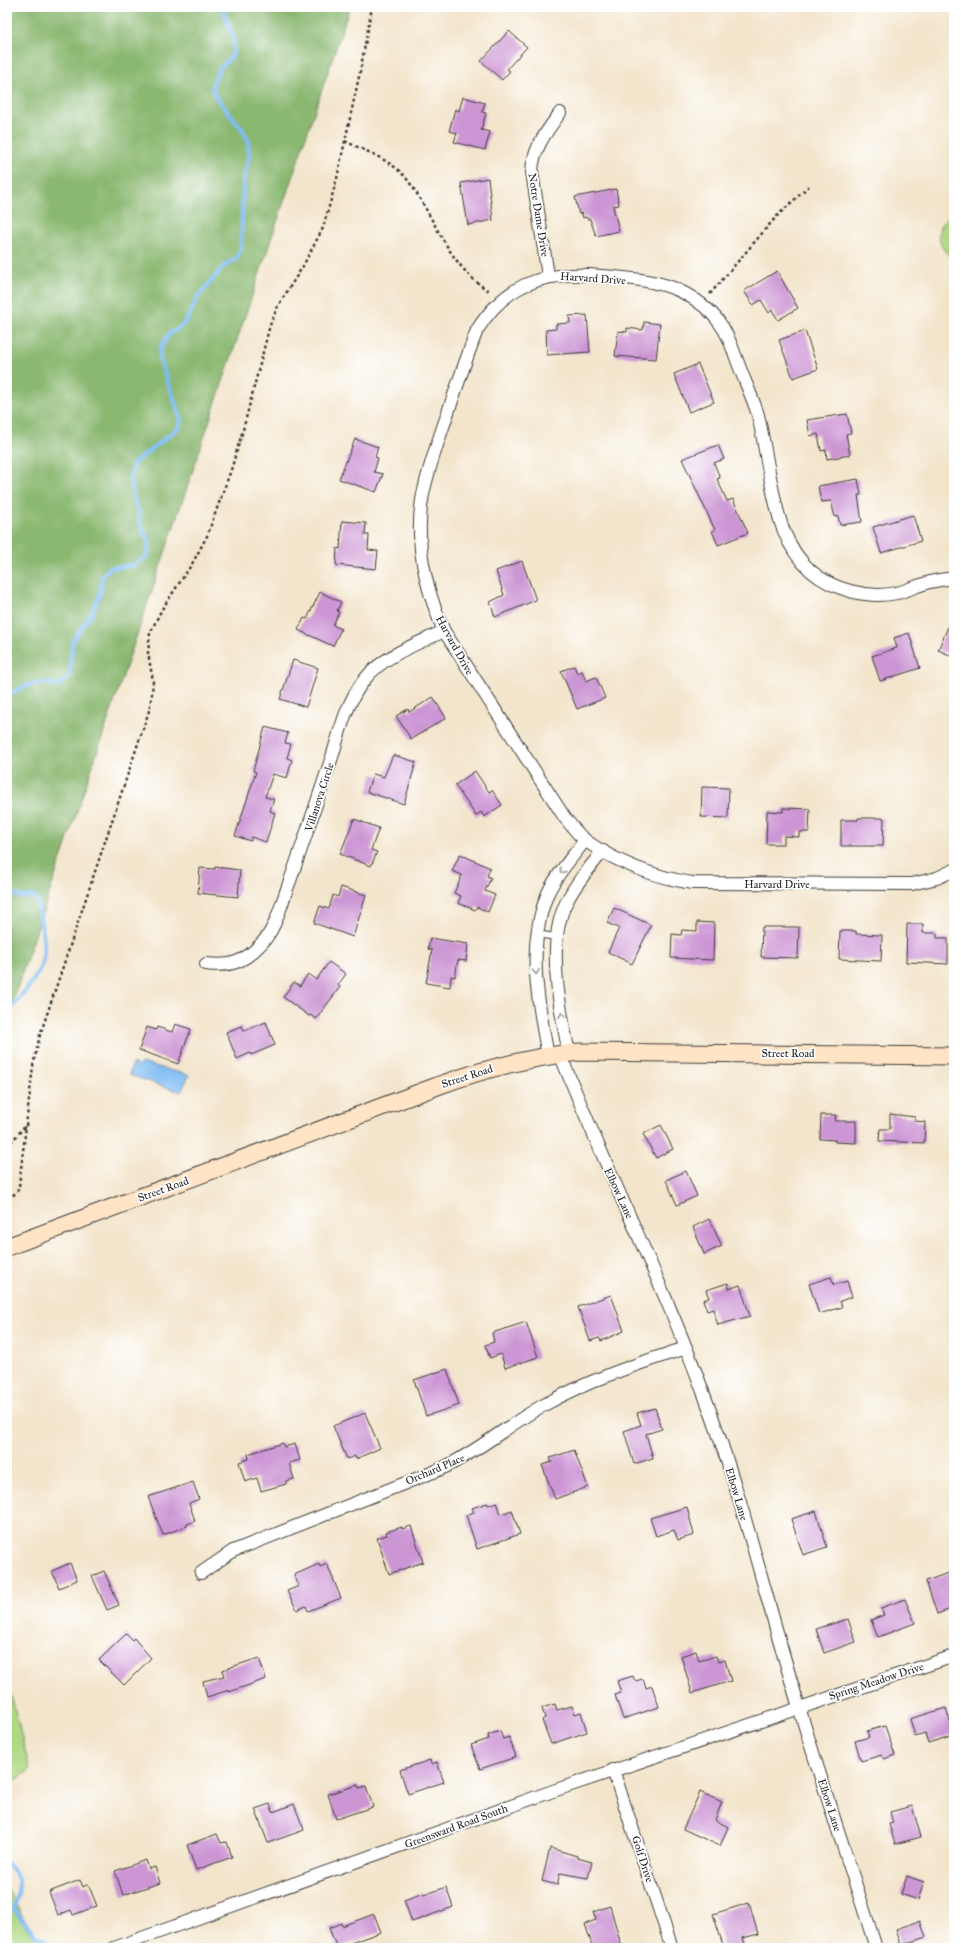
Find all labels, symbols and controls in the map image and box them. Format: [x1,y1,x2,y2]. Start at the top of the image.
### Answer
street label: Notre Dame Drive [525,172,552,258]
street label: Harvard Drive [560,270,627,287]
street label: Harvard Drive [433,613,476,677]
street label: Villanova Circle [302,761,337,834]
one-way arrow [559,867,567,874]
street label: Harvard Drive [744,878,810,891]
one-way arrow [532,969,541,976]
one-way arrow [558,1012,567,1018]
street label: Street Road [761,1047,815,1060]
street label: Street Road [440,1062,495,1091]
street label: Elbow Lane [601,1166,636,1221]
street label: Street Road [136,1174,191,1205]
street label: Orchard Place [404,1451,467,1488]
street label: Elbow Lane [722,1466,751,1523]
street label: Spring Meadow Drive [827,1660,926,1703]
street label: Elbow Lane [815,1777,844,1834]
street label: Greensward Road South [403,1802,509,1851]
street label: Golf Drive [629,1834,656,1884]

